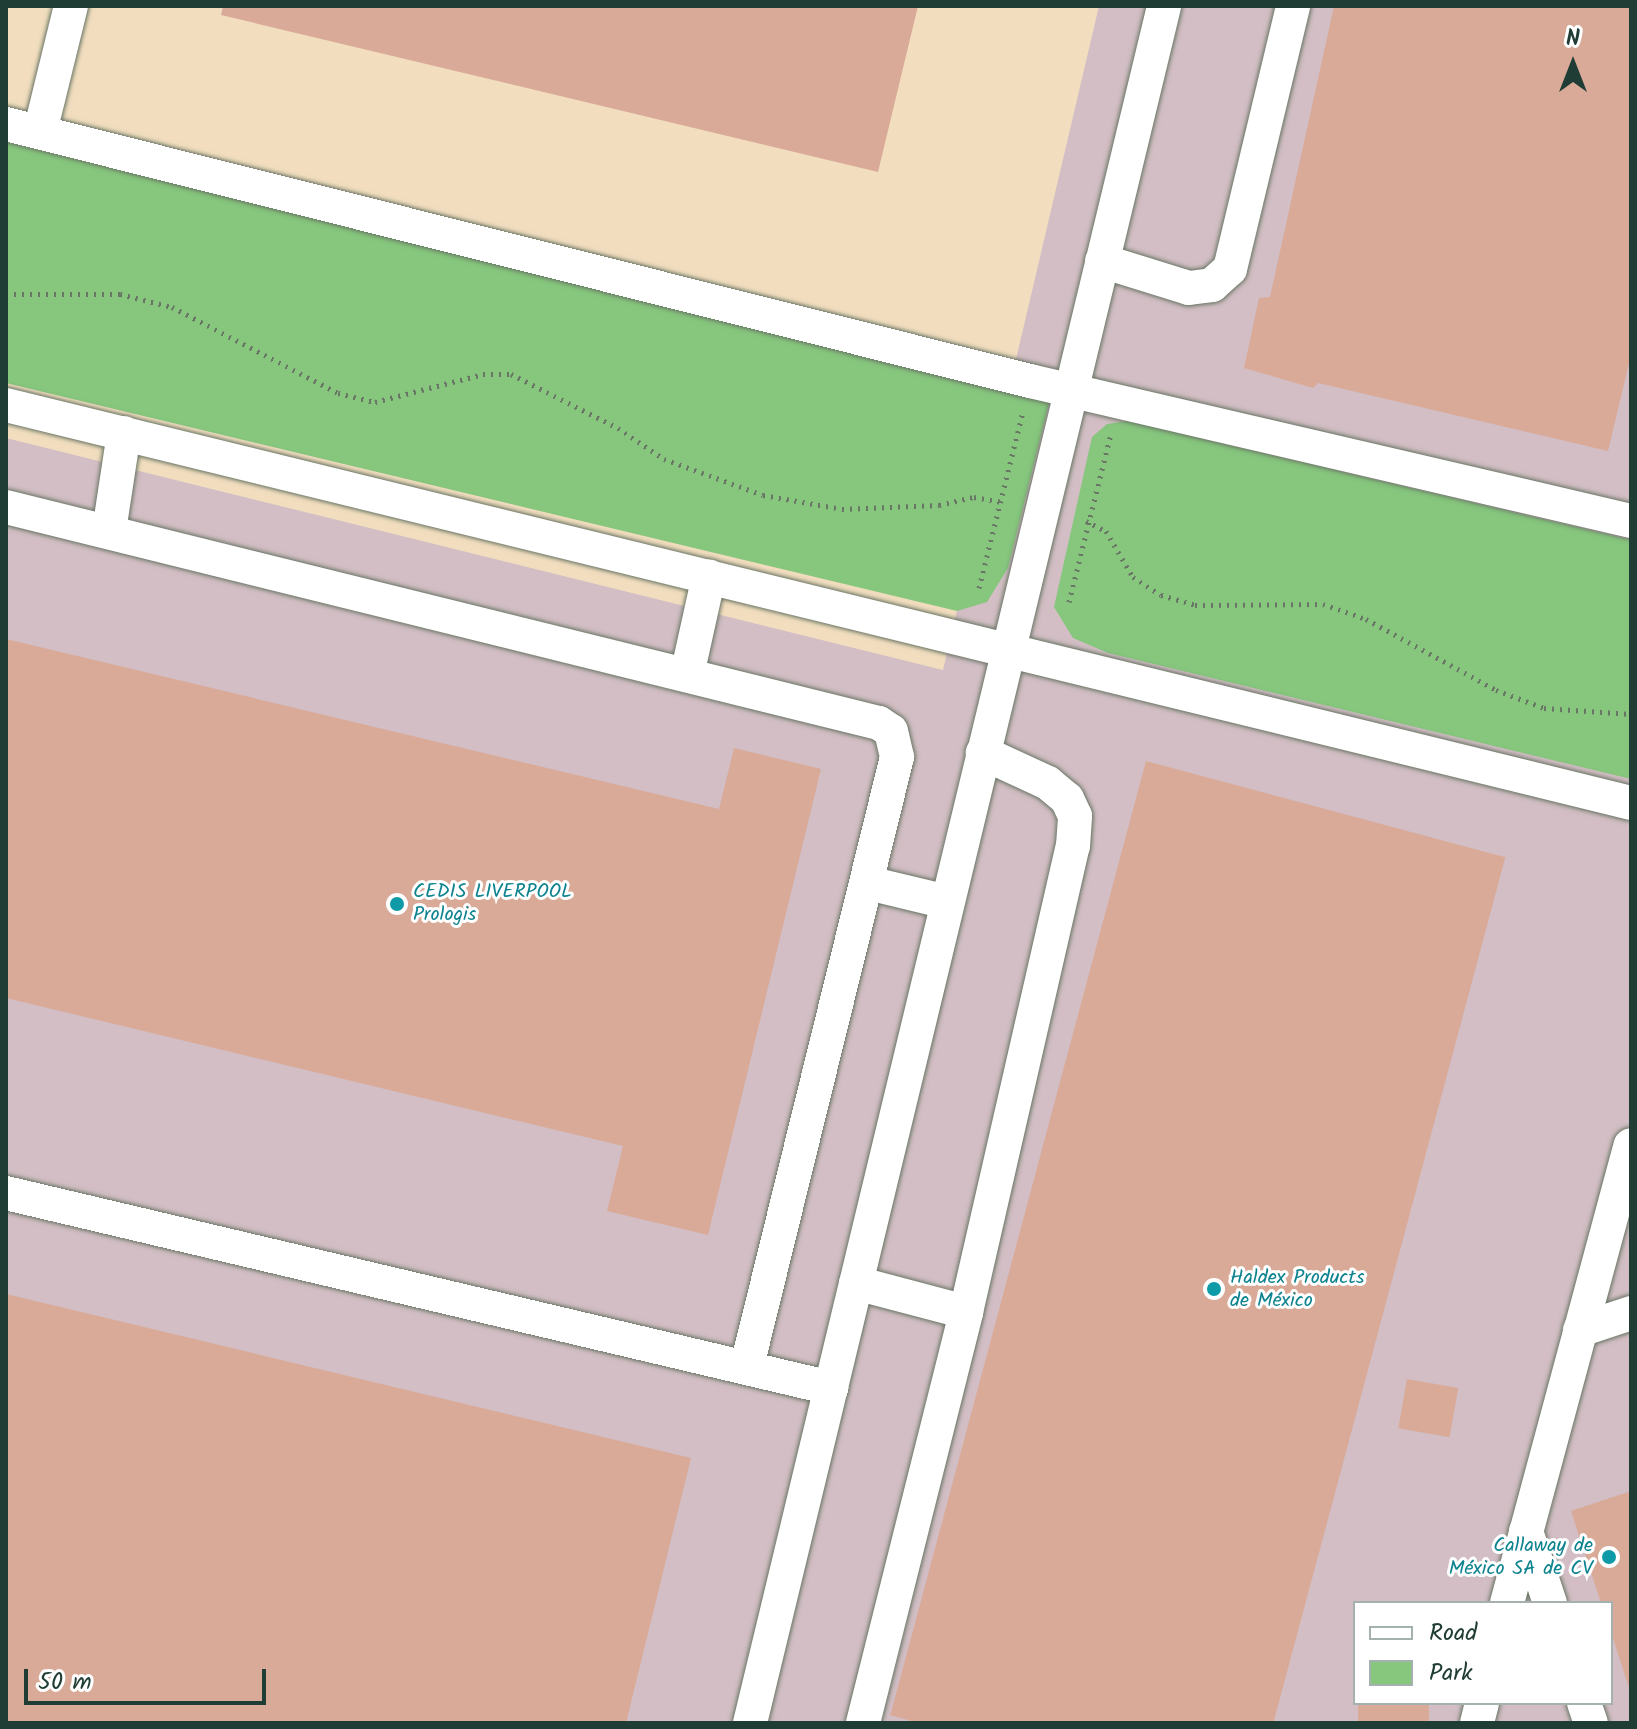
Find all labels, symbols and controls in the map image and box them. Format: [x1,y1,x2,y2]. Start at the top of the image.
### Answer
text: N [1566,22,1580,57]
north arrow [1533,24,1613,104]
place label: CEDIS LIVERPOOL Prologis [413,880,572,927]
marker: CEDIS LIVERPOOL Prologis [388,895,406,913]
place label: Haldex Products de México [1230,1266,1365,1313]
marker: Haldex Products de México [1205,1280,1223,1298]
place label: Callaway de México SA de CV [1449,1534,1593,1581]
marker: Callaway de México SA de CV [1600,1548,1618,1566]
legend [1353,1601,1613,1705]
text: Road [1429,1614,1477,1653]
scale bar [28,1653,270,1703]
text: Park [1429,1654,1473,1693]
text: 50 m [38,1663,92,1702]

